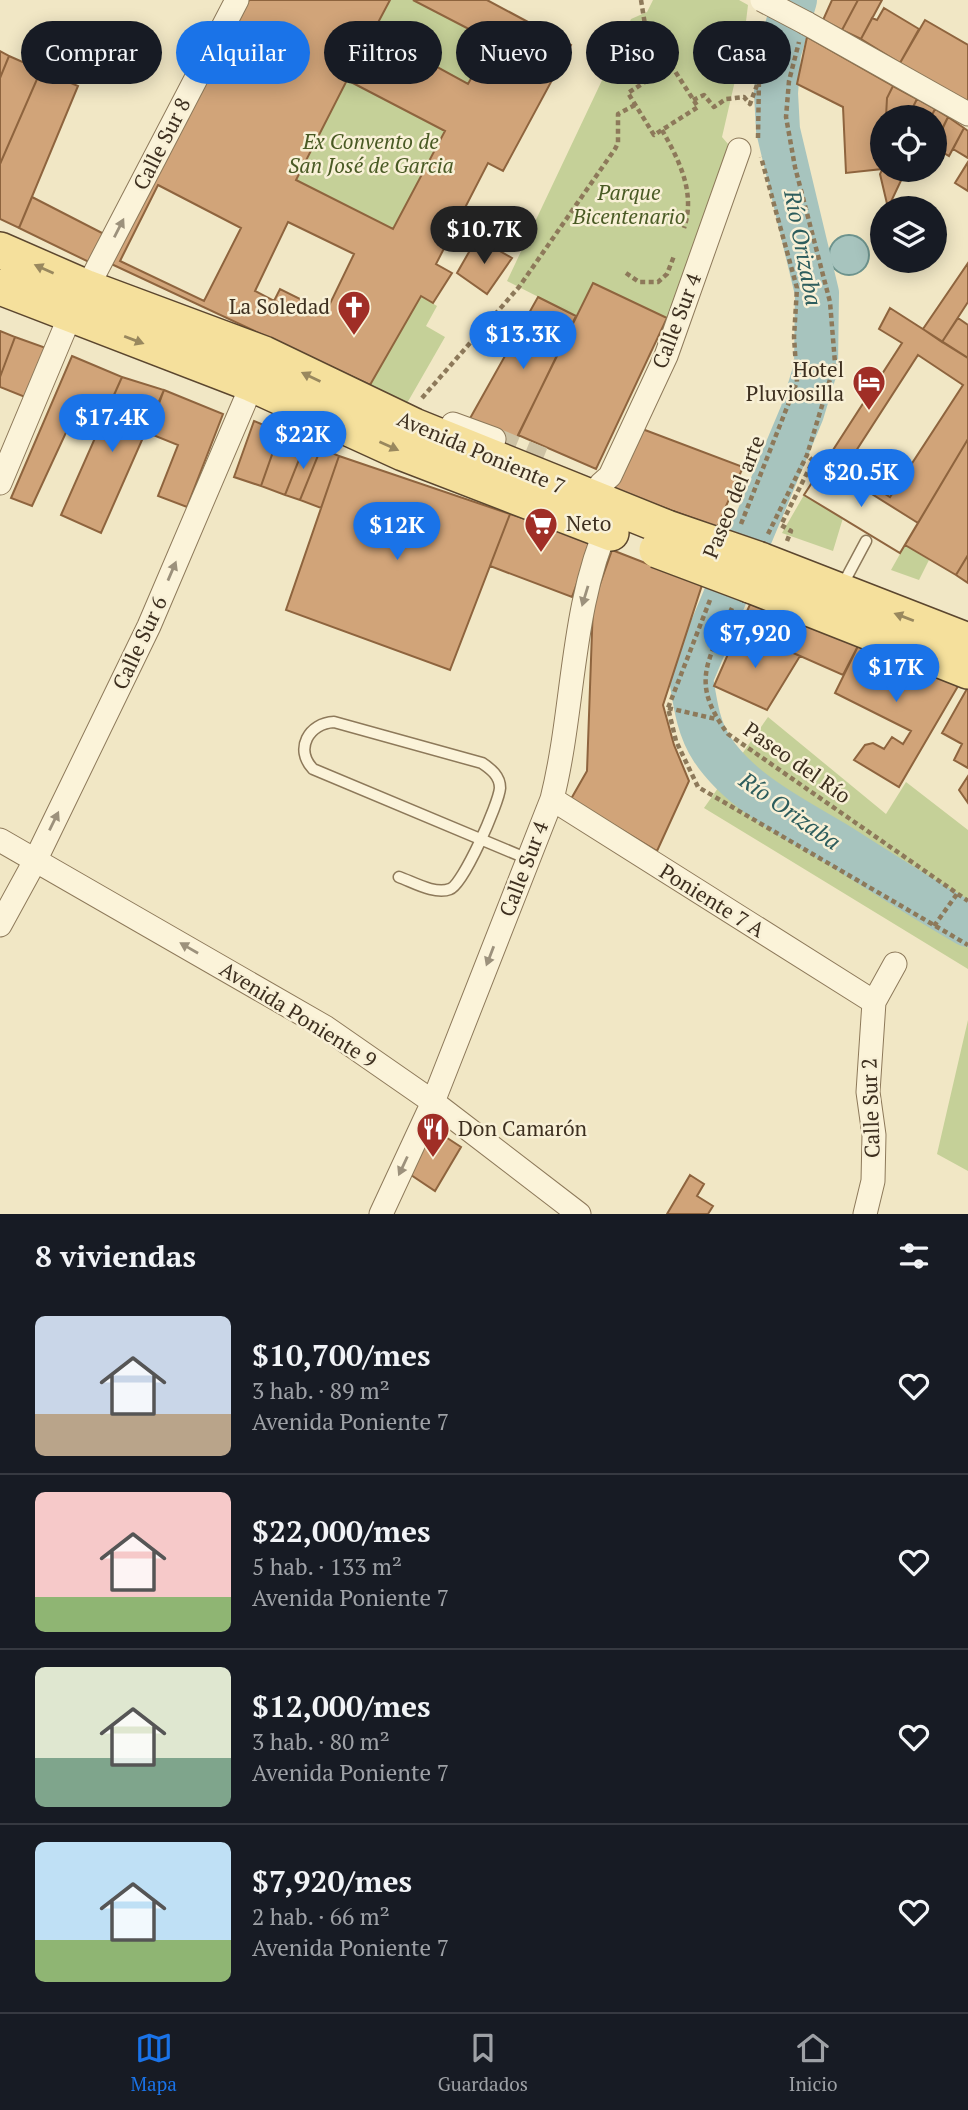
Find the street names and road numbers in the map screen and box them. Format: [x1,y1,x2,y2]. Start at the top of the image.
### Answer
street label: Calle Sur 8 [126,93,196,195]
street label: Calle Sur 4 [645,268,707,372]
street label: Avenida Poniente 7 [393,404,570,500]
street label: Paseo del arte [696,431,770,562]
street label: Calle Sur 6 [105,591,173,694]
street label: Paseo del Río [739,715,857,809]
street label: Calle Sur 4 [492,816,554,920]
street label: Poniente 7 A [655,857,771,944]
street label: Avenida Poniente 9 [215,955,382,1074]
street label: Calle Sur 2 [854,1058,886,1159]

